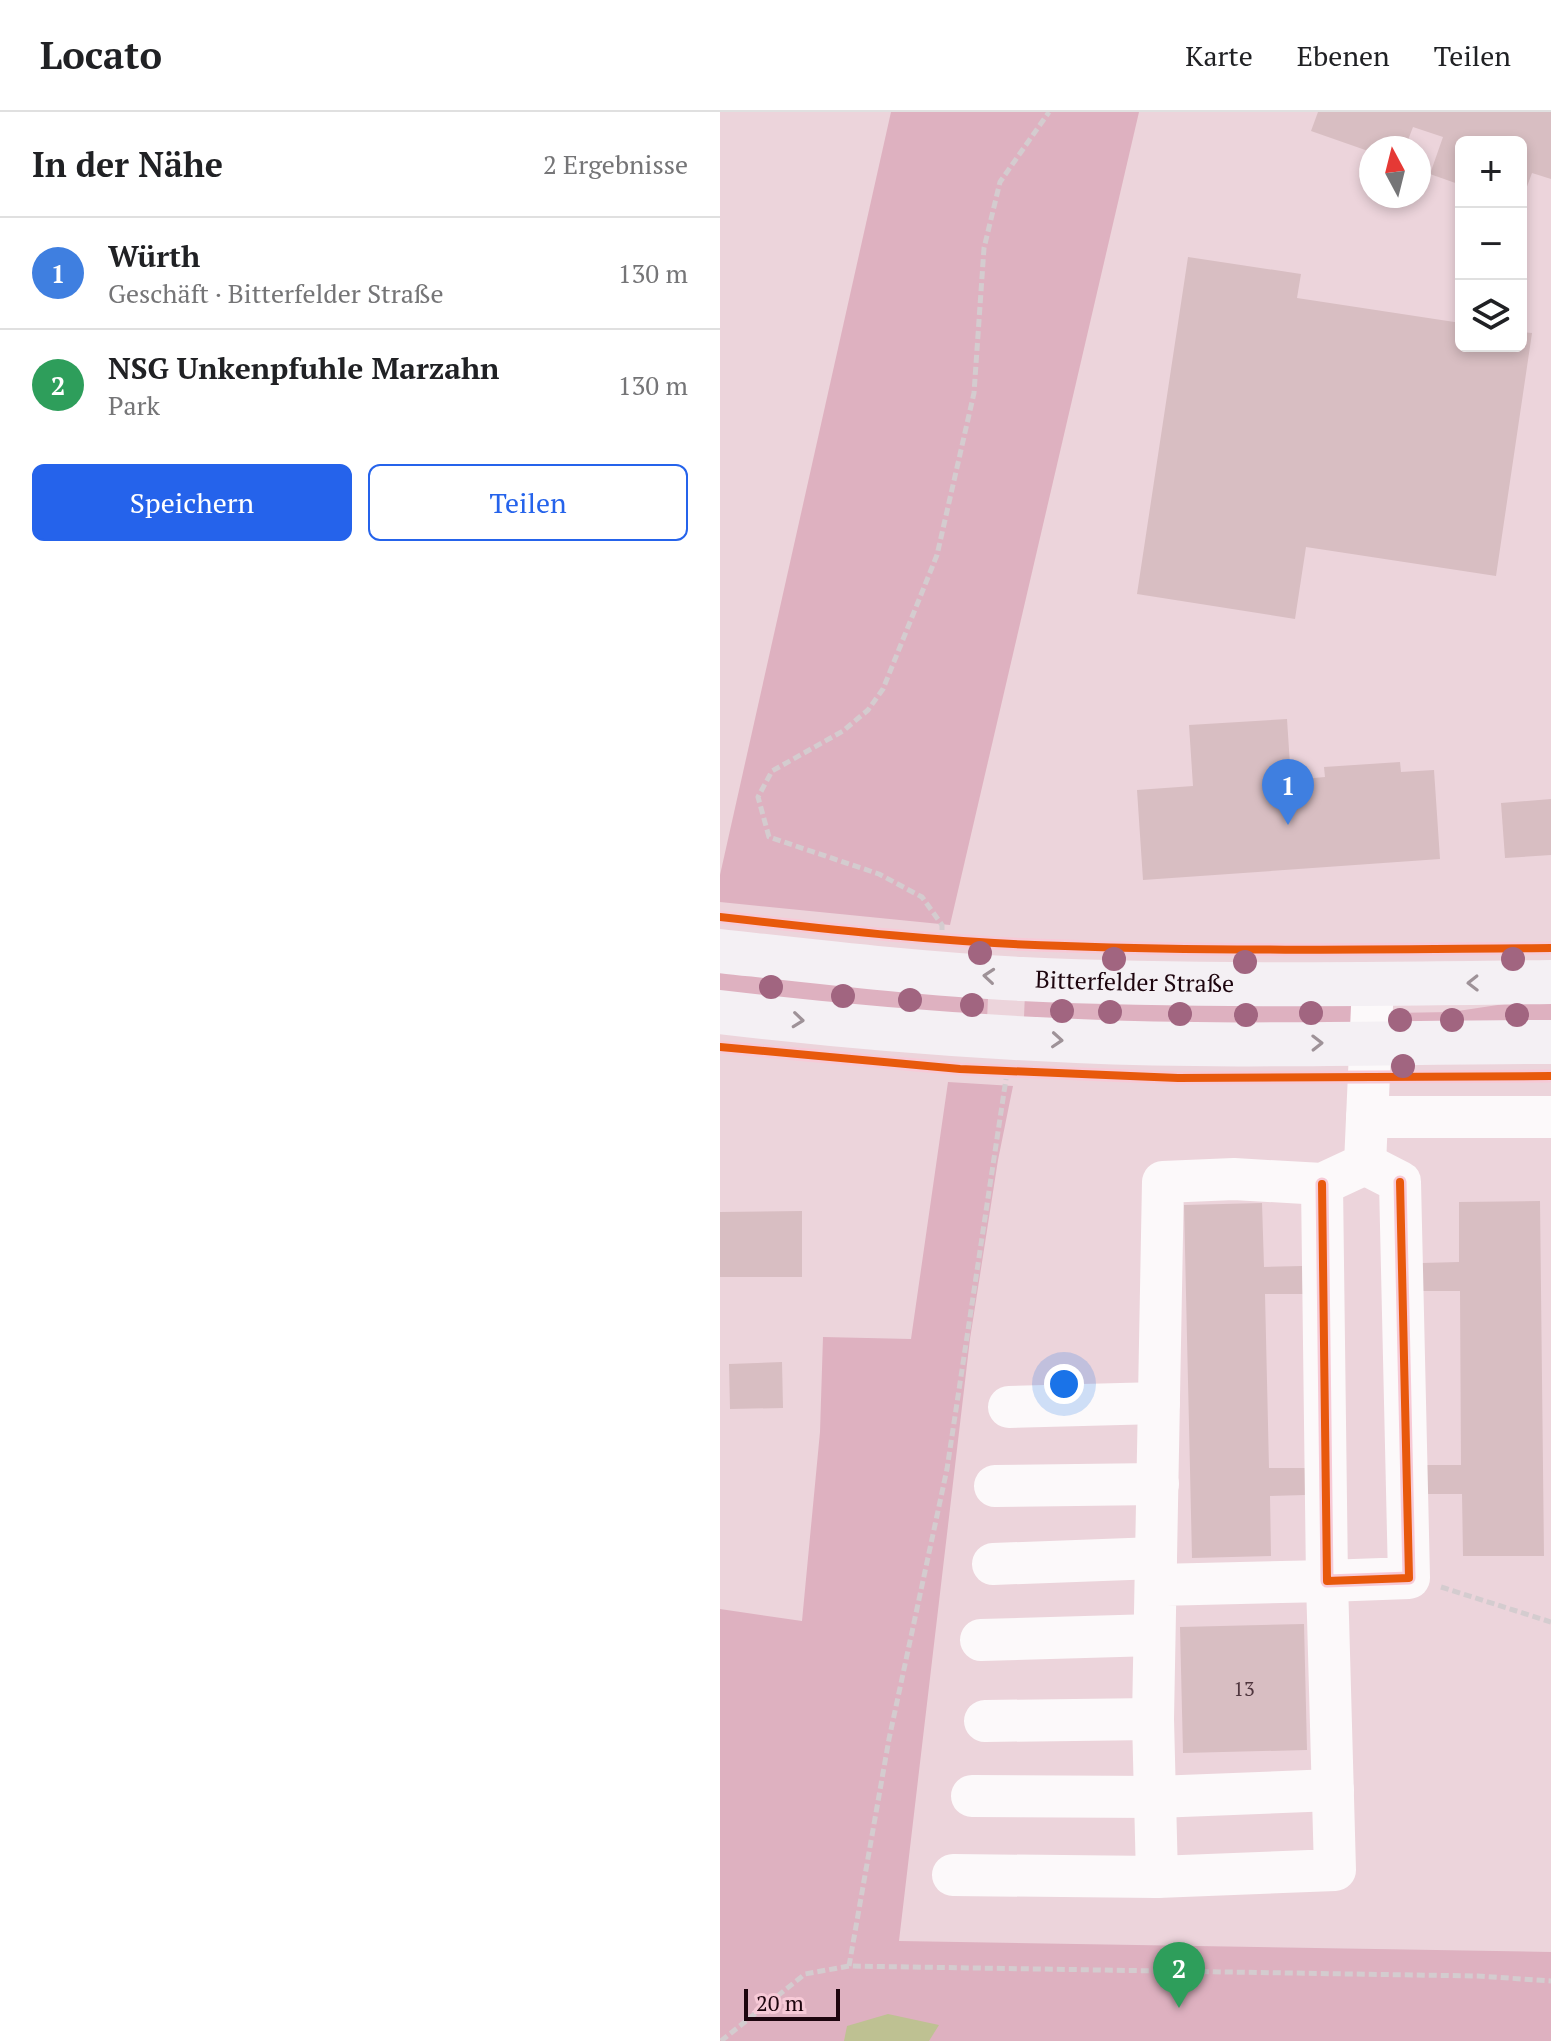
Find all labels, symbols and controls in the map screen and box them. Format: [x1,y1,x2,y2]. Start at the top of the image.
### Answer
text: Locato [40,30,162,80]
text: Karte [1185,37,1253,74]
text: Ebenen [1297,37,1390,74]
text: Teilen [1434,37,1511,74]
north arrow [1359,136,1431,208]
map controls [1455,136,1527,352]
button: + [1455,136,1527,208]
text: In der Nähe [32,142,223,187]
text: 2 Ergebnisse [543,147,688,181]
button: − [1455,208,1527,280]
text: Würth [108,236,200,276]
text: 1 [51,256,65,290]
text: 130 m [618,256,688,290]
text: Geschäft · Bitterfelder Straße [108,276,444,310]
button: layers [1455,280,1527,352]
text: NSG Unkenpfuhle Marzahn [108,348,499,388]
text: 2 [51,368,65,402]
text: 130 m [618,368,688,402]
text: Park [108,388,160,422]
button: Speichern [32,464,352,541]
button: Teilen [368,464,688,541]
pin: 1 [1262,759,1314,825]
street label: Bitterfelder Straße [1034,963,1234,999]
one-way arrow [982,968,995,985]
one-way arrow [1466,974,1479,991]
one-way arrow [792,1011,805,1028]
one-way arrow [1051,1031,1064,1048]
one-way arrow [1311,1034,1324,1052]
your location [1044,1364,1084,1404]
house number: 13 [1233,1675,1255,1702]
pin: 2 [1153,1942,1205,2008]
scale bar [744,1985,840,2021]
text: 20 m [756,1988,804,2017]

